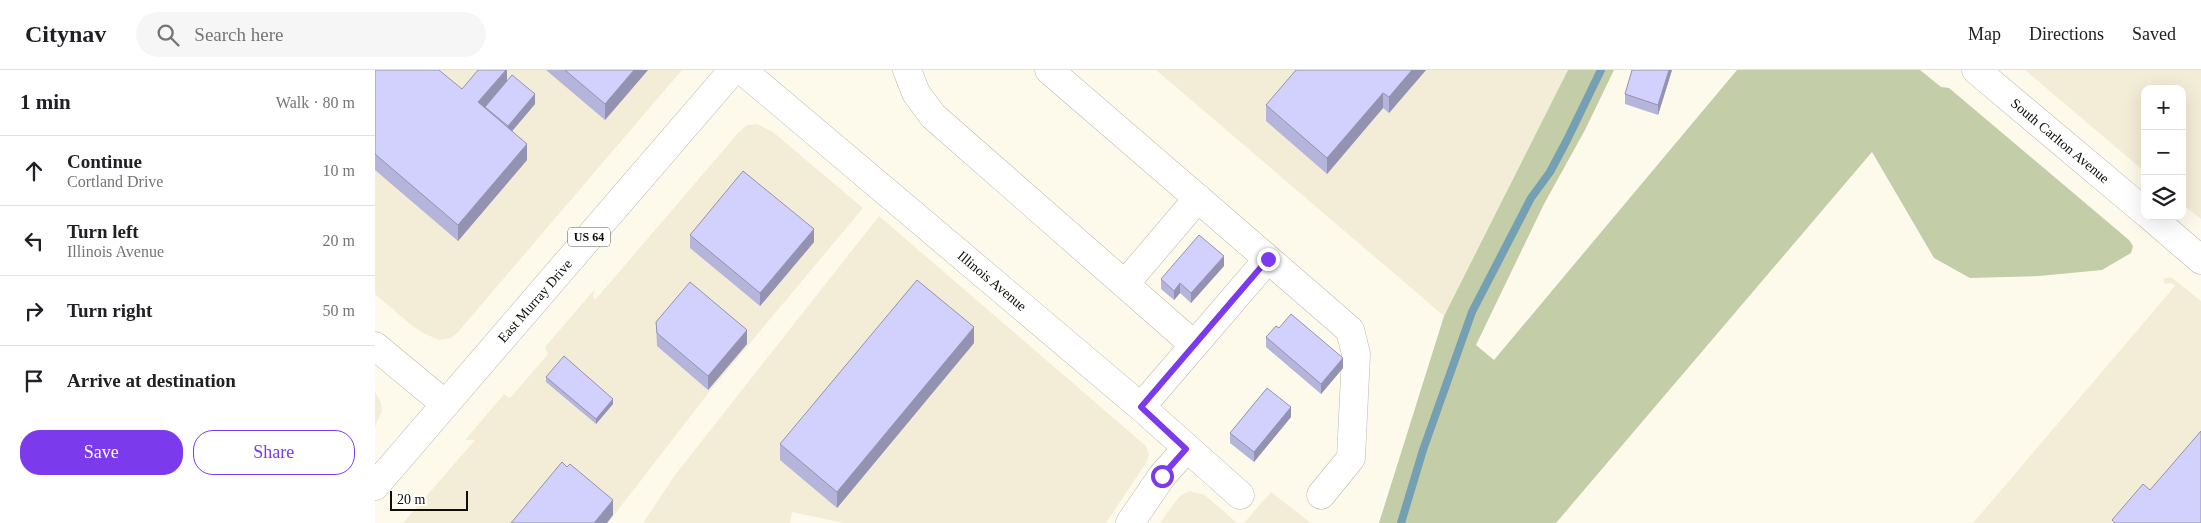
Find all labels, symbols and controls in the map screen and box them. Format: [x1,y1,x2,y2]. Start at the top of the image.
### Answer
search box [136,12,486,57]
text: Citynav [25,21,106,47]
icon: search [154,21,182,49]
text: Search here [194,24,283,45]
text: Map [1968,24,2001,44]
text: Directions [2029,24,2104,44]
text: Saved [2132,24,2176,44]
map controls [2141,85,2186,220]
button: + [2141,85,2186,130]
text: 1 min [20,90,71,114]
text: Walk · 80 m [276,94,355,111]
street label: South Carlton Avenue [2008,96,2112,186]
button: − [2141,130,2186,175]
text: Continue [67,151,142,172]
icon: ahead [20,157,48,185]
text: 10 m [323,162,355,179]
text: Cortland Drive [67,173,163,190]
button: layers [2141,175,2186,220]
text: Turn left [67,221,139,242]
icon: left [20,227,48,255]
road number: US 64 [568,228,610,246]
text: 20 m [323,232,355,249]
text: Illinois Avenue [67,243,164,260]
street label: Illinois Avenue [955,248,1029,314]
route end [1257,248,1280,271]
street label: East Murray Drive [495,256,575,346]
icon: right [20,297,48,325]
text: Turn right [67,300,152,321]
text: 50 m [323,302,355,319]
icon: arrive [20,367,48,395]
text: Arrive at destination [67,370,236,391]
button: Save [20,430,183,475]
button: Share [193,430,355,475]
route start [1151,465,1174,488]
scale bar [390,488,467,511]
text: 20 m [397,492,425,507]

